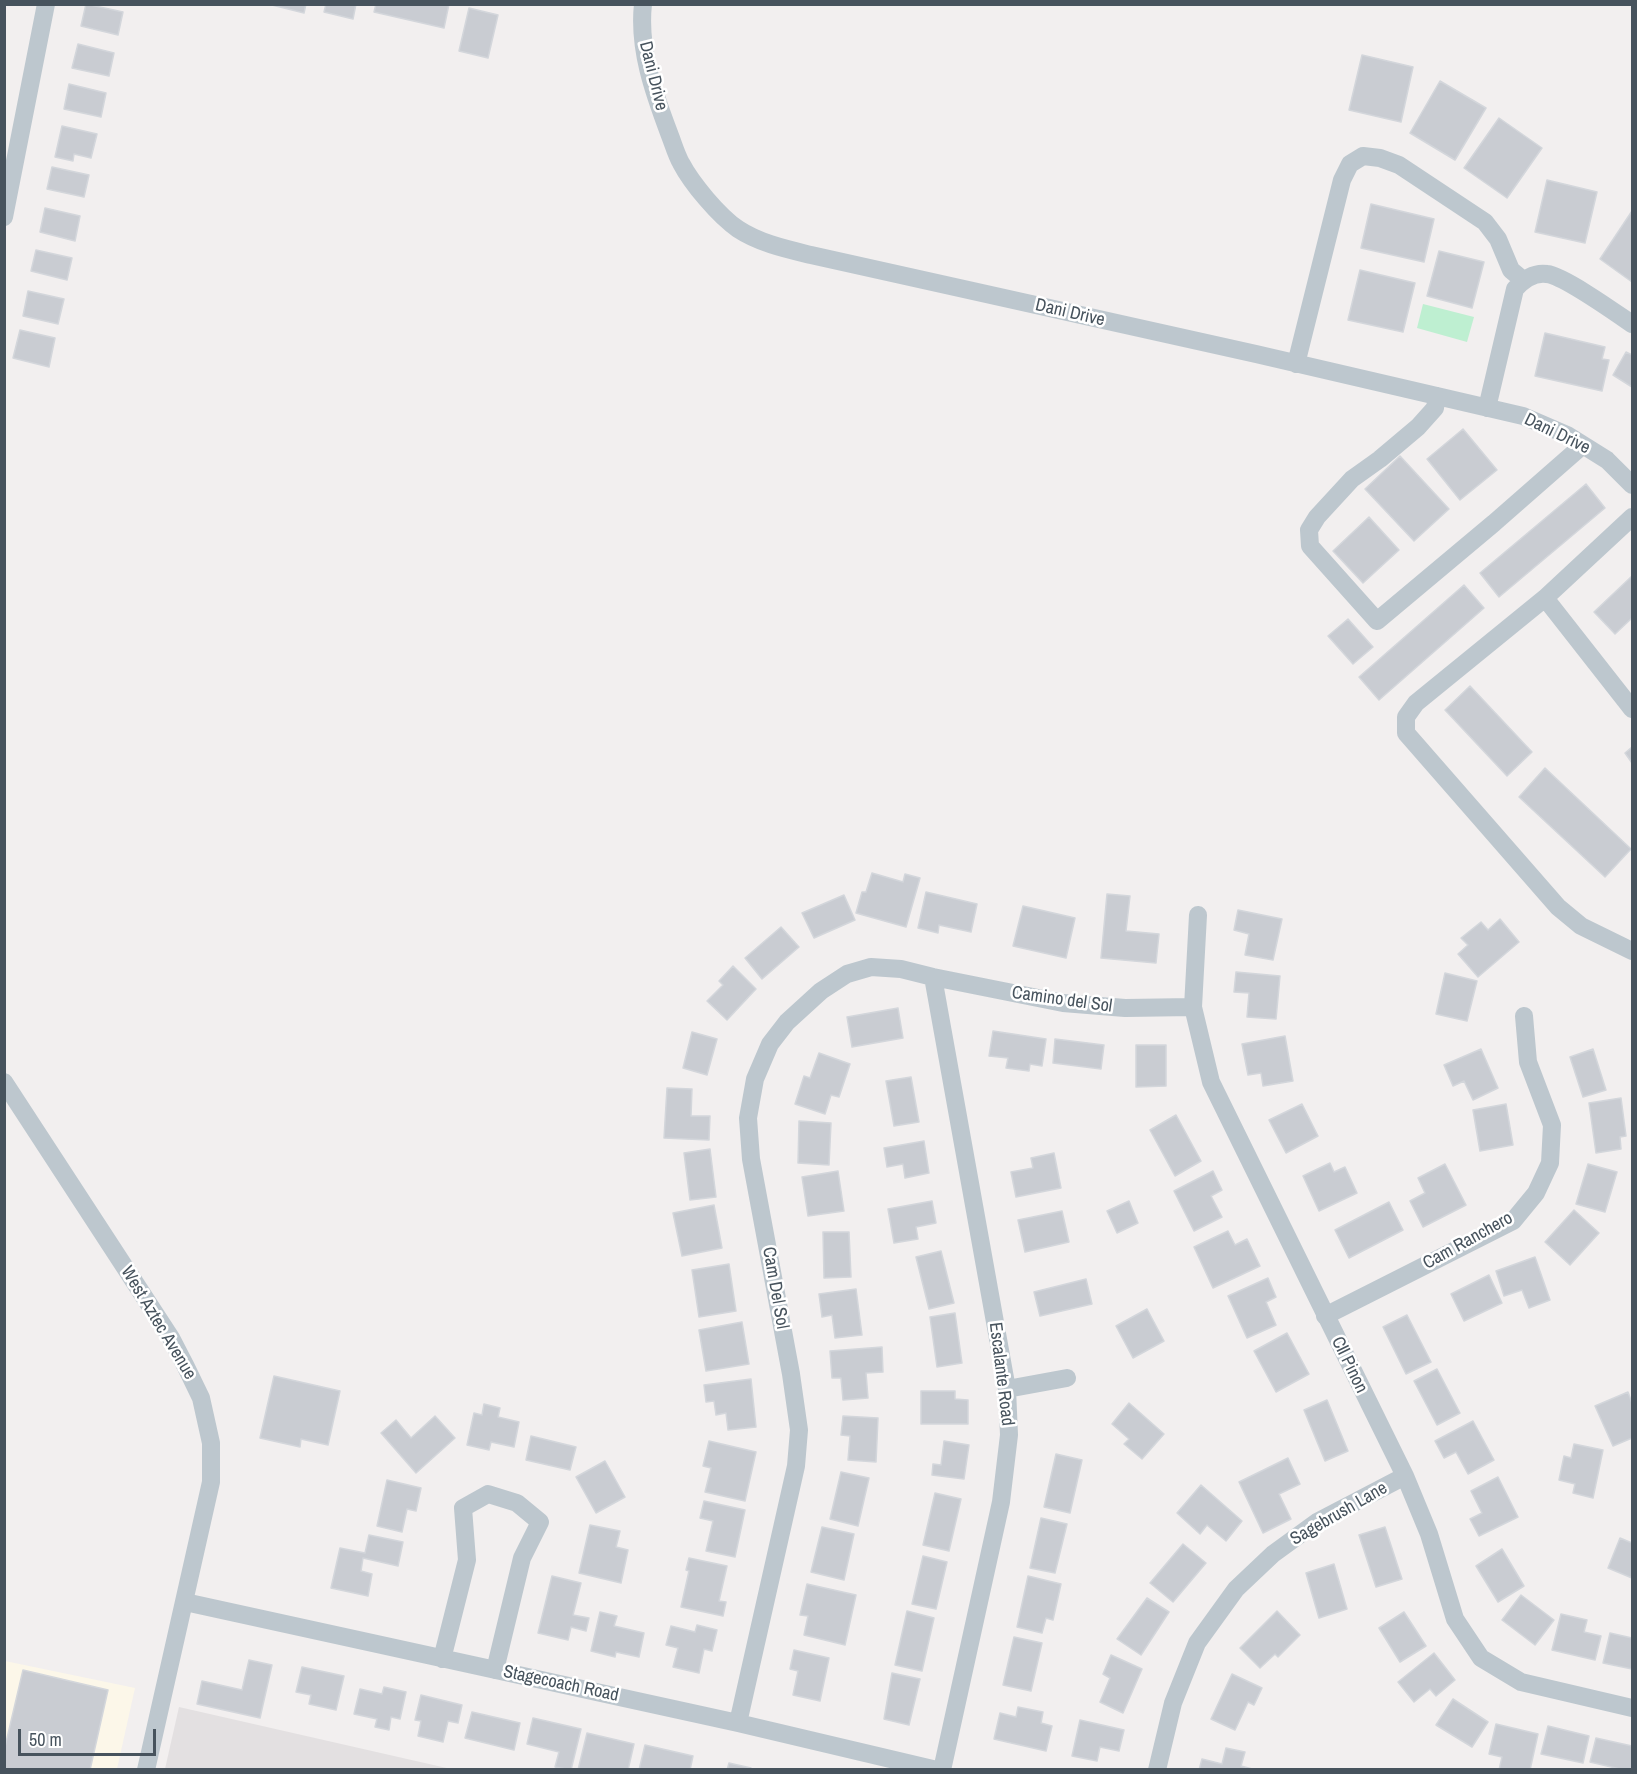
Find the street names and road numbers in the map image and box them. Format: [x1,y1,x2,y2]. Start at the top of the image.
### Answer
street label: Dani Drive [634,39,672,113]
street label: Dani Drive [1033,295,1107,331]
street label: Dani Drive [1521,409,1593,459]
street label: Camino del Sol [1011,982,1113,1018]
street label: Cam Ranchero [1419,1207,1517,1275]
street label: Cam Del Sol [757,1245,793,1331]
street label: West Aztec Avenue [116,1262,200,1384]
street label: Escalante Road [984,1321,1018,1427]
street label: Cll Pinon [1326,1333,1372,1397]
street label: Sagebrush Lane [1287,1478,1391,1550]
street label: Stagecoach Road [501,1661,621,1707]

